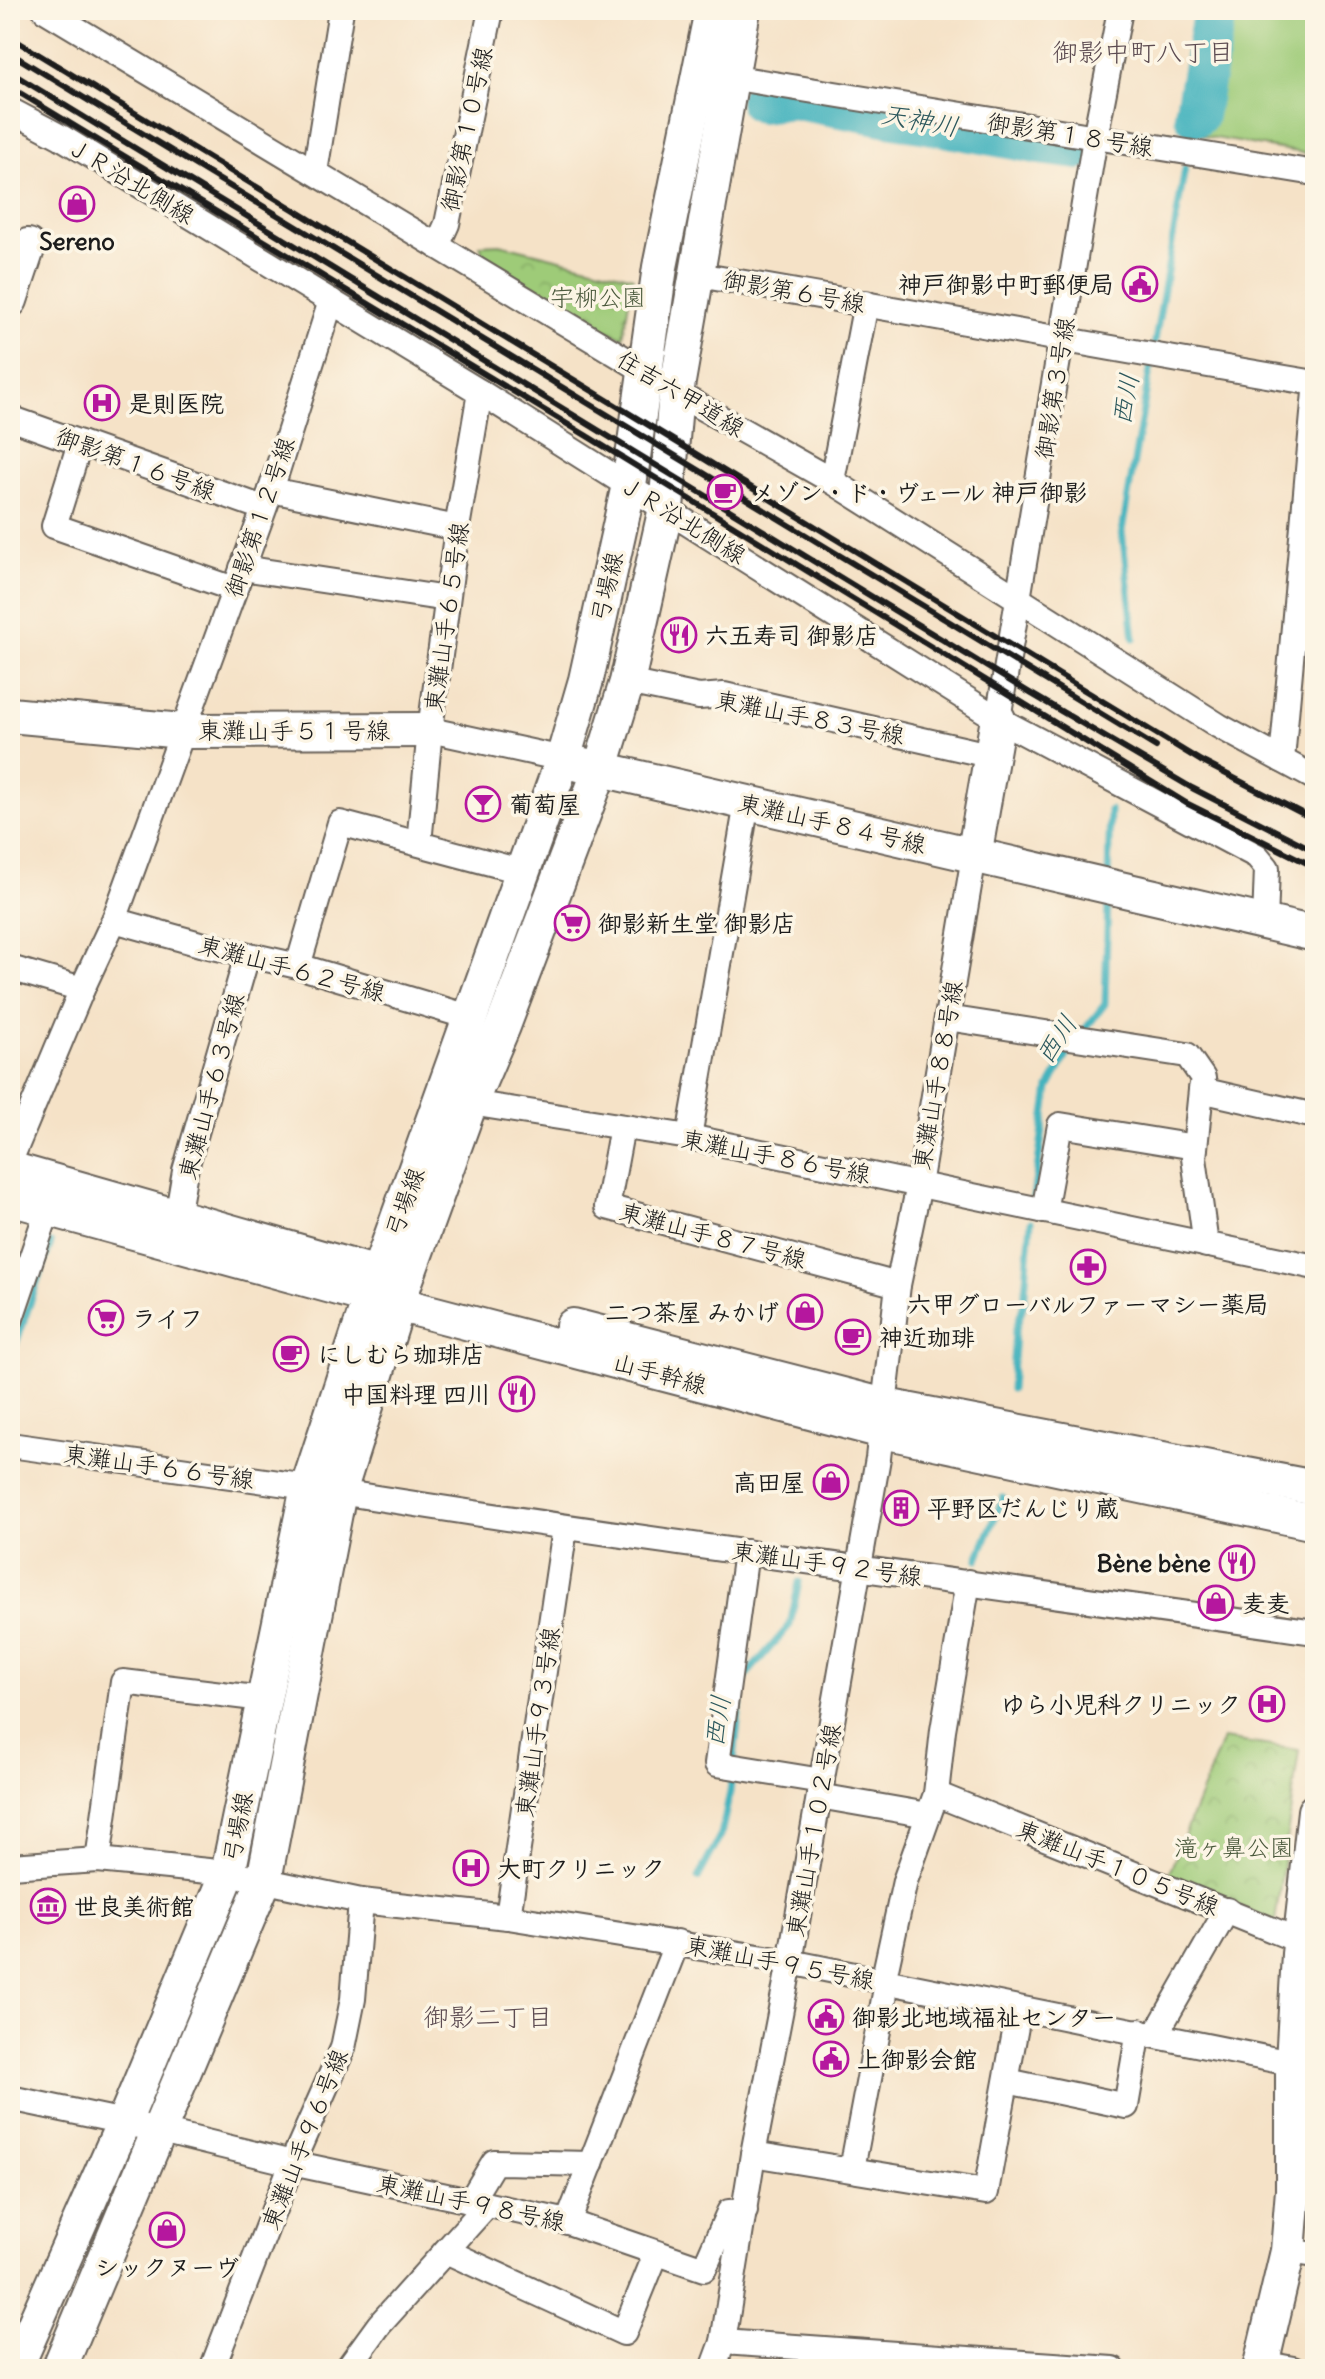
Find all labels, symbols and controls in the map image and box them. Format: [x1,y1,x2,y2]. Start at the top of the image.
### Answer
district label: 御影中町八丁目 [1052,35,1234,68]
street label: 御影第１０号線 [434,44,498,214]
water label: 天神川 [879,97,961,143]
street label: 御影第１８号線 [985,106,1155,162]
street label: ＪＲ沿北側線 [62,130,200,230]
shop icon: Sereno [58,185,96,223]
place label: Sereno [39,226,115,256]
street label: 御影第６号線 [720,264,868,318]
public building icon: 神戸御影中町郵便局 [1121,265,1159,303]
place label: 神戸御影中町郵便局 [898,269,1114,299]
park label: 宇柳公園 [550,282,646,312]
street label: 御影第３号線 [1028,315,1080,461]
street label: 住吉六甲道線 [612,343,750,443]
water label: 西川 [1104,371,1146,427]
hospital icon: 是則医院 [83,384,121,422]
place label: 是則医院 [128,388,224,418]
street label: 御影第１６号線 [52,420,220,506]
street label: 御影第１２号線 [217,433,301,601]
street label: ＪＲ沿北側線 [614,468,752,570]
cafe icon: メゾン・ド・ヴェール 神戸御影 [706,473,744,511]
place label: メゾン・ド・ヴェール 神戸御影 [751,477,1087,507]
street label: 東灘山手６５号線 [418,520,474,714]
street label: 弓場線 [583,549,629,625]
restaurant icon: 六五寿司 御影店 [660,616,698,654]
place label: 六五寿司 御影店 [705,620,879,650]
street label: 東灘山手８３号線 [713,684,907,750]
street label: 東灘山手５１号線 [198,715,390,745]
bar icon: 葡萄屋 [464,785,502,823]
street label: 東灘山手８４号線 [735,787,929,859]
place label: 葡萄屋 [509,789,581,819]
supermarket icon: 御影新生堂 御影店 [553,904,591,942]
place label: 御影新生堂 御影店 [598,908,796,938]
street label: 東灘山手６２号線 [195,929,389,1007]
street label: 東灘山手８８号線 [906,978,968,1172]
street label: 東灘山手６３号線 [172,989,250,1183]
water label: 西川 [1028,1008,1084,1070]
street label: 東灘山手８６号線 [679,1123,873,1189]
street label: 弓場線 [378,1163,430,1241]
street label: 東灘山手８７号線 [616,1196,810,1274]
pharmacy icon: 六甲グローバルファーマシー薬局 [1069,1248,1107,1286]
place label: 六甲グローバルファーマシー薬局 [908,1289,1268,1319]
shop icon: 二つ茶屋 みかげ [786,1293,824,1331]
place label: 二つ茶屋 みかげ [605,1297,779,1327]
supermarket icon: ライフ [87,1299,125,1337]
place label: ライフ [132,1303,204,1333]
cafe icon: 神近珈琲 [834,1318,872,1356]
place label: 神近珈琲 [879,1322,975,1352]
cafe icon: にしむら珈琲店 [272,1335,310,1373]
place label: にしむら珈琲店 [317,1339,485,1369]
street label: 山手幹線 [610,1346,710,1400]
restaurant icon: 中国料理 四川 [498,1375,536,1413]
place label: 中国料理 四川 [341,1379,491,1409]
street label: 東灘山手６６号線 [62,1438,256,1494]
shop icon: 高田屋 [812,1463,850,1501]
place label: 高田屋 [733,1467,805,1497]
building icon: 平野区だんじり蔵 [882,1489,920,1527]
place label: 平野区だんじり蔵 [927,1493,1119,1523]
street label: 東灘山手９２号線 [730,1535,924,1591]
restaurant icon: Bène bène [1218,1544,1256,1582]
place label: Bène bène [1097,1548,1211,1578]
shop icon: 麦麦 [1197,1584,1235,1622]
place label: 麦麦 [1242,1588,1290,1618]
street label: 東灘山手９３号線 [509,1625,565,1819]
hospital icon: ゆら小児科クリニック [1248,1685,1286,1723]
place label: ゆら小児科クリニック [1001,1689,1241,1719]
water label: 西川 [697,1693,737,1749]
street label: 東灘山手１０２号線 [779,1721,847,1939]
street label: 弓場線 [215,1789,259,1865]
street label: 東灘山手１０５号線 [1012,1813,1224,1921]
park label: 滝ヶ鼻公園 [1174,1832,1294,1862]
hospital icon: 大町クリニック [452,1849,490,1887]
place label: 大町クリニック [497,1853,665,1883]
museum icon: 世良美術館 [29,1887,67,1925]
place label: 世良美術館 [74,1891,194,1921]
street label: 東灘山手９５号線 [683,1929,877,1995]
public building icon: 御影北地域福祉センター [807,1998,845,2036]
district label: 御影二丁目 [423,2000,553,2033]
place label: 御影北地域福祉センター [852,2002,1116,2032]
public building icon: 上御影会館 [812,2040,850,2078]
street label: 東灘山手９６号線 [254,2044,354,2234]
place label: 上御影会館 [857,2044,977,2074]
street label: 東灘山手９８号線 [374,2167,568,2237]
shop icon: シックヌーヴ [148,2211,186,2249]
place label: シックヌーヴ [95,2252,239,2282]

